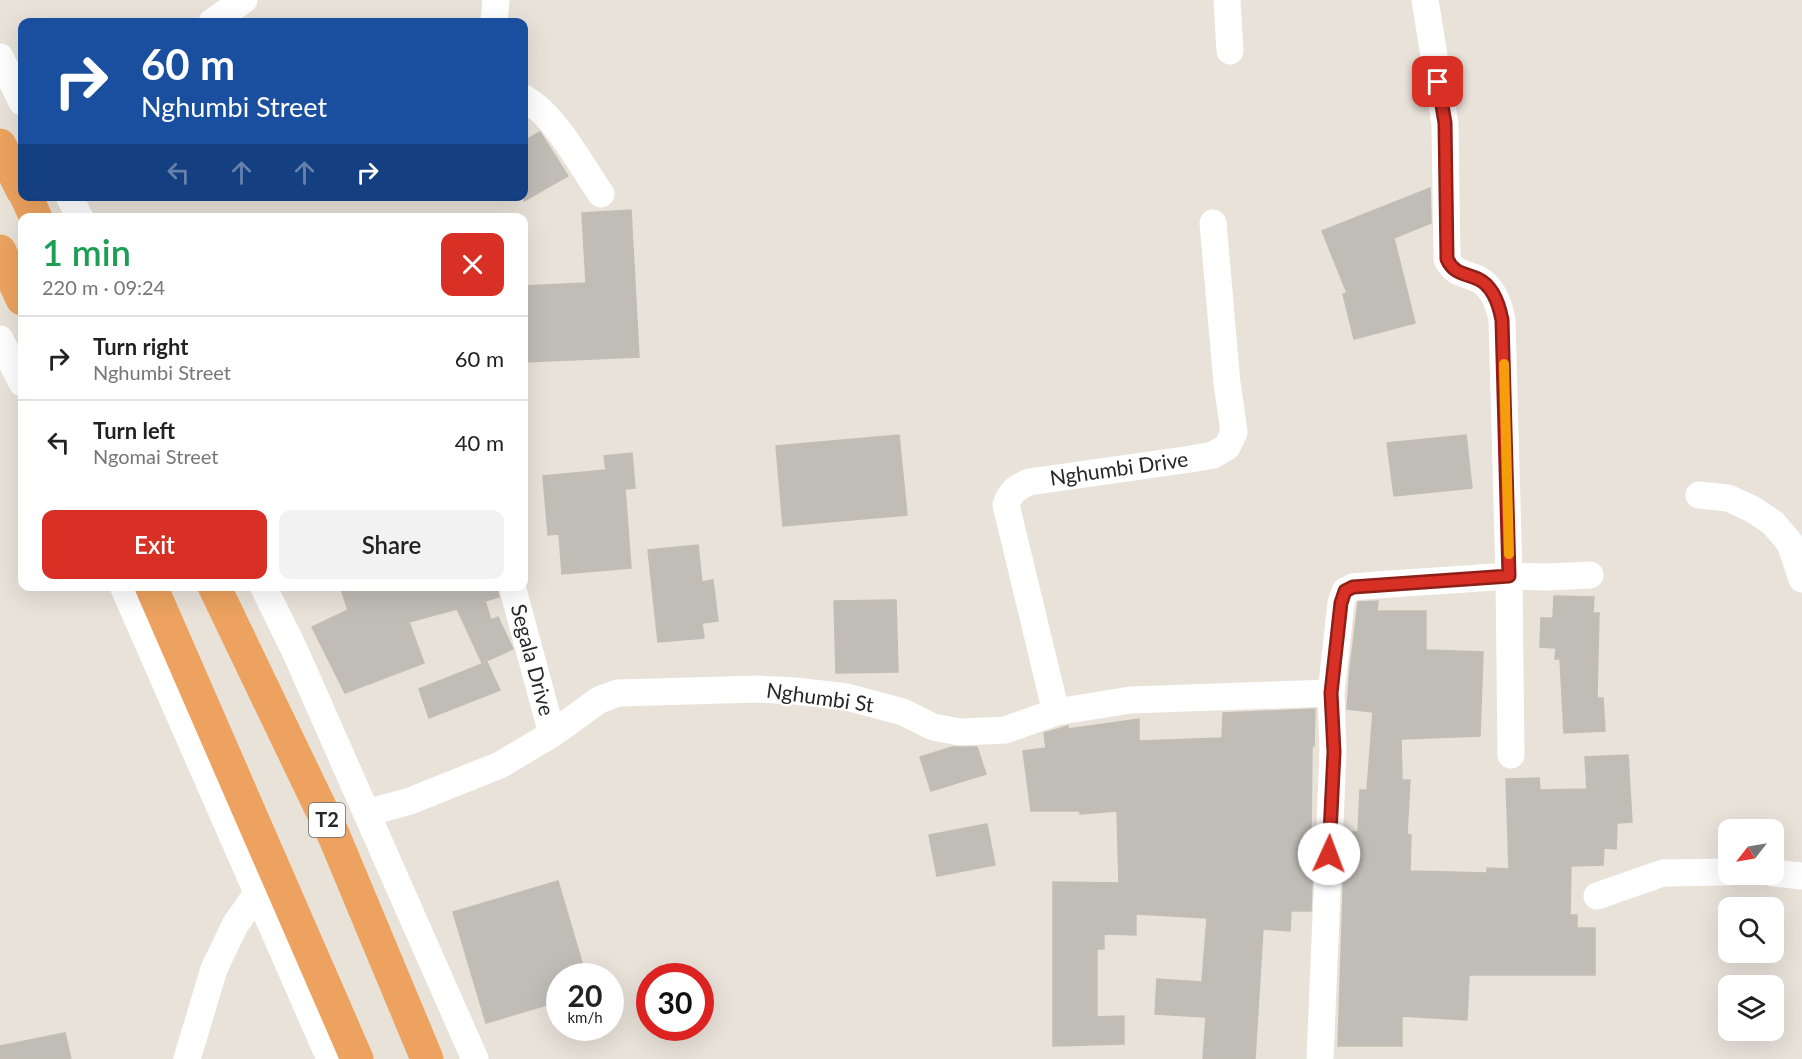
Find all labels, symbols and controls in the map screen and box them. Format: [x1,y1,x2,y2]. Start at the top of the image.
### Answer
text: 60 m [141,39,235,89]
icon: right [42,42,120,120]
pin [1412,56,1463,107]
icon: arrive [1421,65,1454,98]
text: Nghumbi Street [141,90,327,123]
icon: left [162,156,195,189]
icon: ahead [225,156,258,189]
icon: ahead [288,156,321,189]
icon: right [351,156,384,189]
text: 1 min [42,230,131,274]
button: close [441,233,504,296]
text: 220 m · 09:24 [42,275,165,299]
text: Turn right [93,333,188,360]
icon: right [42,342,75,375]
text: 60 m [455,345,504,372]
text: Nghumbi Street [93,360,231,384]
text: Turn left [93,417,175,444]
icon: left [42,426,75,459]
text: 40 m [455,429,504,456]
text: Ngomai Street [93,444,219,468]
street label: Nghumbi Drive [1048,445,1190,490]
button: Exit [42,510,267,579]
button: Share [279,510,504,579]
street label: Segala Drive [507,601,560,718]
street label: Nghumbi St [765,677,876,716]
road number: T2 [309,803,345,837]
north arrow [1718,819,1784,885]
map controls [1718,819,1784,1041]
position arrow [1297,822,1361,886]
button: search [1718,897,1784,963]
speed limit sign: 30 [636,963,714,1041]
button: layers [1718,975,1784,1041]
text: 20 [568,977,602,1013]
text: km/h [567,1008,603,1026]

